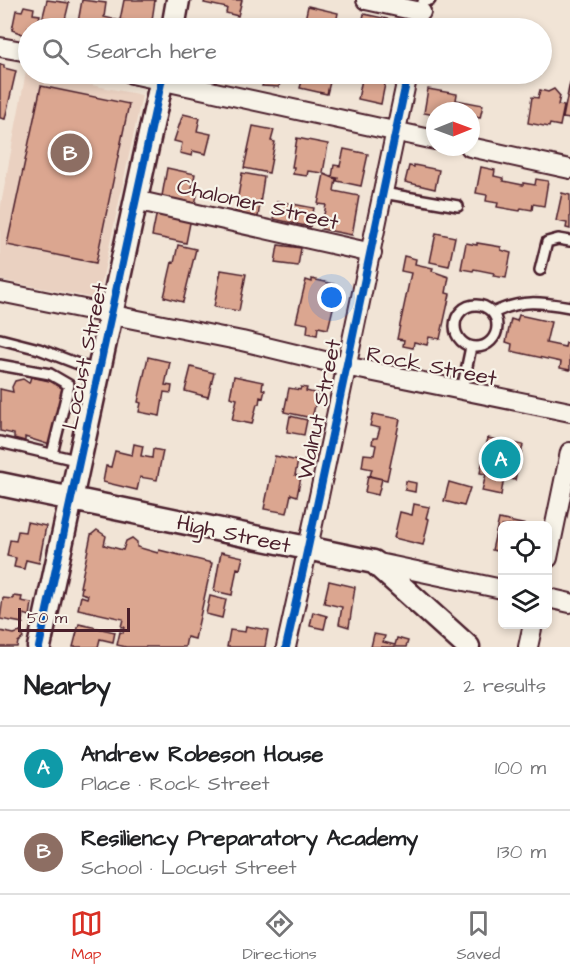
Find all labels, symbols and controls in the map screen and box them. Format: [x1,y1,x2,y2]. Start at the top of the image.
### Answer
search box [18,18,552,84]
icon: search [39,35,72,68]
text: Search here [87,36,217,67]
north arrow [426,102,480,156]
pin: B [50,130,90,176]
street label: Chaloner Street [174,171,342,238]
street label: Locust Street [55,280,116,433]
your location [317,283,346,312]
street label: Walnut Street [289,336,350,483]
street label: Rock Street [364,339,500,394]
pin: A [482,436,520,482]
street label: High Street [174,507,294,563]
map controls [498,521,552,629]
button: locate [498,521,552,575]
button: layers [498,575,552,629]
scale bar [18,605,130,632]
text: 50 m [27,607,67,629]
text: Nearby [24,668,111,704]
text: 2 results [463,672,546,700]
text: Andrew Robeson House [81,739,323,770]
text: A [37,754,50,782]
text: 100 m [495,754,546,782]
text: Place · Rock Street [81,770,270,798]
text: Resiliency Preparatory Academy [81,823,418,854]
text: B [36,838,51,866]
text: 130 m [497,838,546,866]
text: School · Locust Street [81,854,297,882]
tab: Map [70,907,103,965]
tab: Directions [243,907,317,965]
tab: Saved [457,907,500,965]

